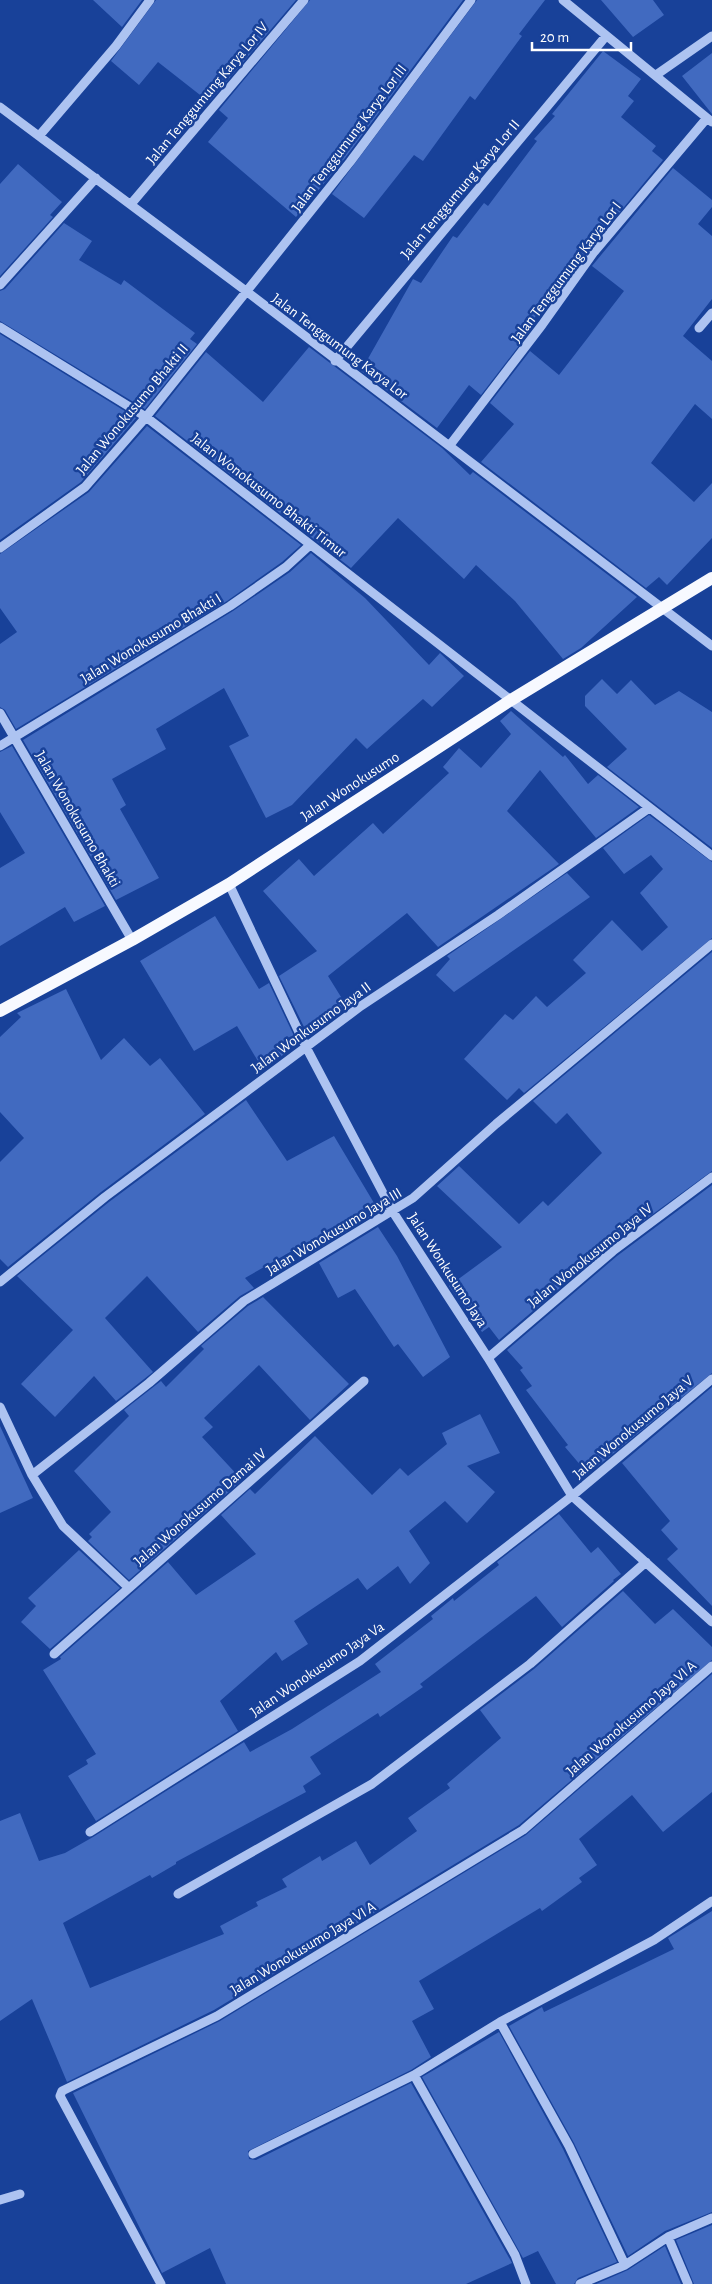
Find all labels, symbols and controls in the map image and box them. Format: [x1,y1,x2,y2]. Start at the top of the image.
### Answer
street label: Jalan Tenggumung Karya Lor IV [144,19,271,167]
scale bar [532,20,631,52]
text: 20 m [540,30,569,45]
street label: Jalan Tenggumung Karya Lor III [289,62,410,215]
street label: Jalan Tenggumung Karya Lor II [398,117,523,262]
street label: Jalan Tenggumung Karya Lor I [509,199,624,346]
street label: Jalan Tenggumung Karya Lor [269,291,410,402]
street label: Jalan Wonokusumo Bhakti II [74,341,191,477]
street label: Jalan Wonokusumo Bhakti Timur [188,430,349,561]
street label: Jalan Wonokusumo Bhakti I [78,591,224,686]
street label: Jalan Wonokusumo Bhakti [32,749,123,890]
street label: Jalan Wonokusumo [298,749,402,824]
street label: Jalan Wonkusumo Jaya II [249,979,374,1076]
street label: Jalan Wonokusumo Jaya III [264,1185,405,1278]
street label: Jalan Wonokusumo Jaya IV [525,1200,656,1310]
street label: Jalan Wonkusumo Jaya [405,1210,490,1330]
street label: Jalan Wonokusumo Jaya V [570,1373,697,1482]
street label: Jalan Wonokusumo Damai IV [131,1446,270,1569]
street label: Jalan Wonokusumo Jaya Va [248,1619,387,1720]
street label: Jalan Wonokusumo Jaya VI A [564,1658,699,1779]
street label: Jalan Wonokusumo Jaya VI A [228,1899,379,1998]

